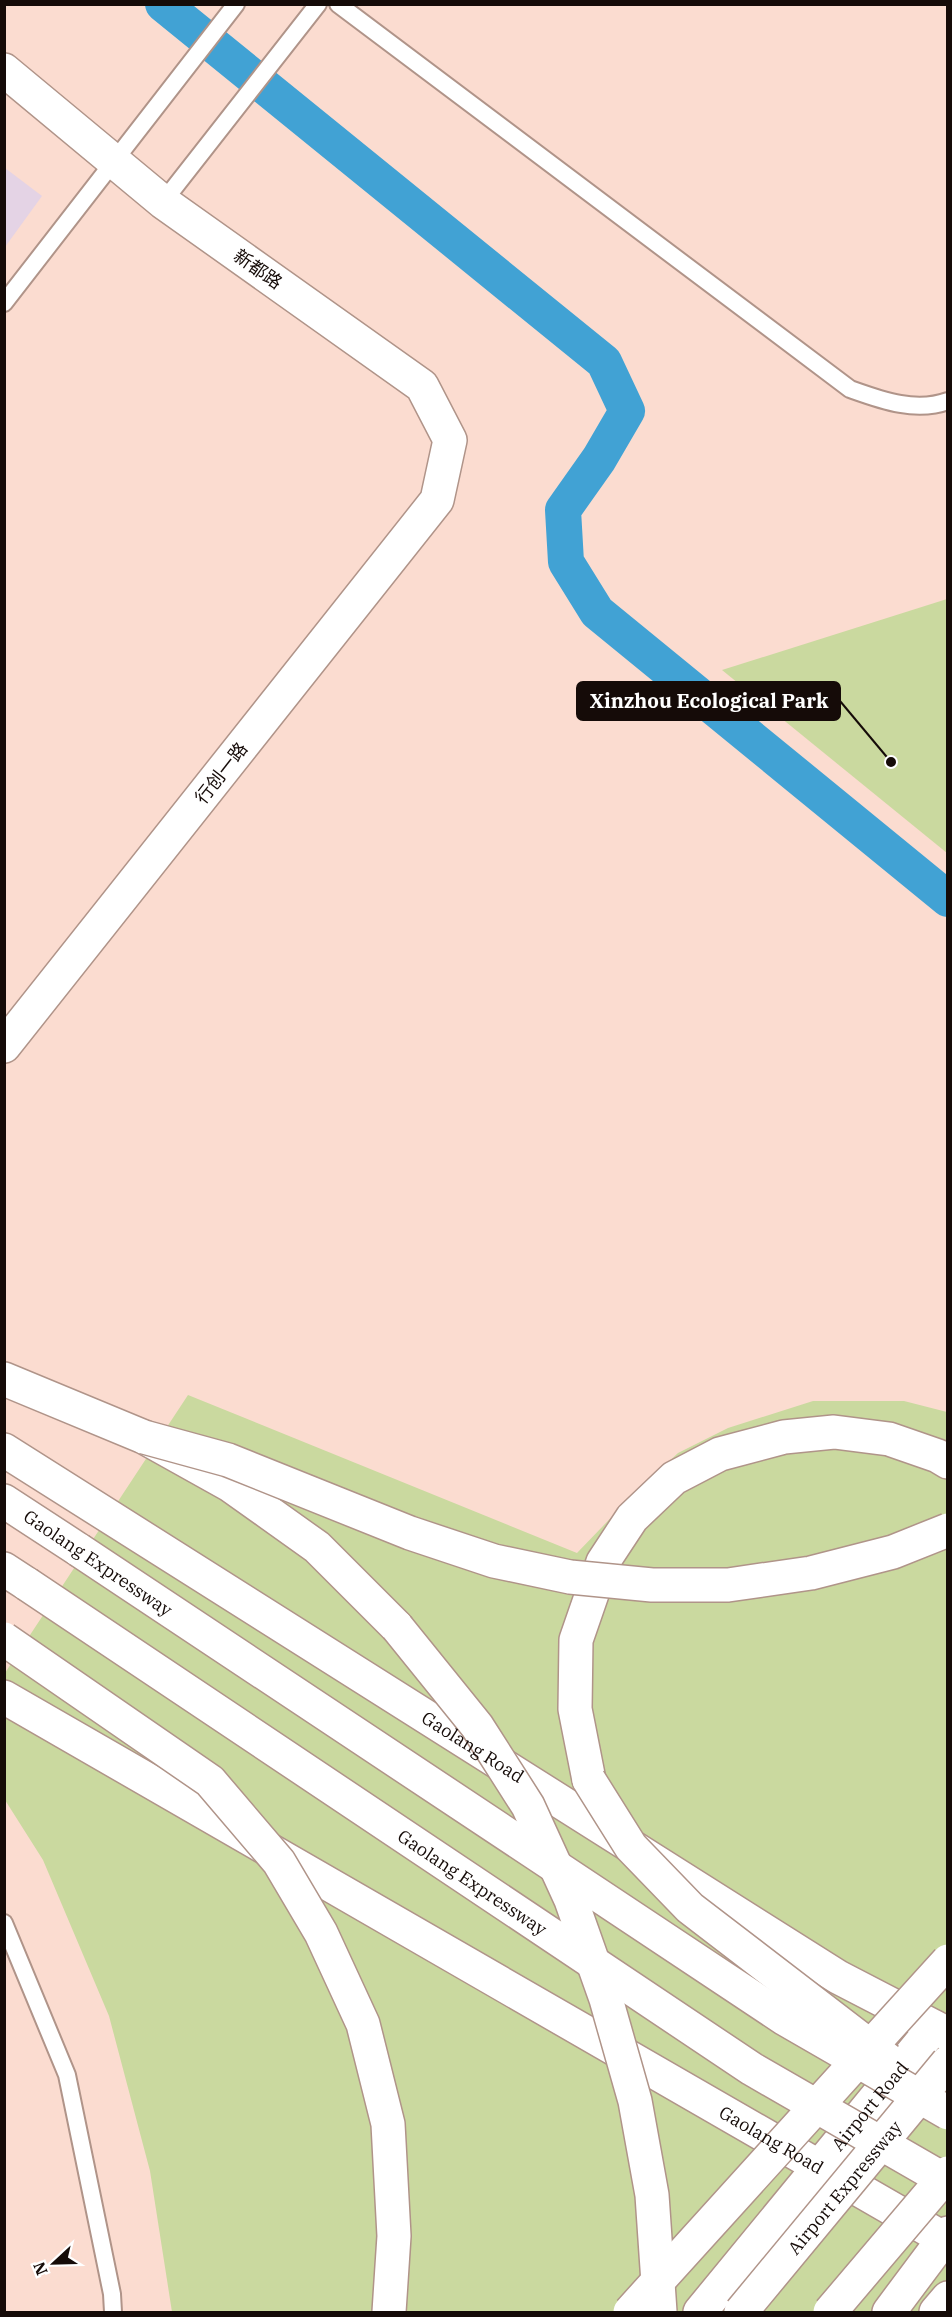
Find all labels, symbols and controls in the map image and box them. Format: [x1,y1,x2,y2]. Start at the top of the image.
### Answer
street label: 新都路 [229,244,287,294]
callout: Xinzhou Ecological Park [577,682,840,720]
text: Xinzhou Ecological Park [590,687,829,714]
street label: 行创一路 [190,738,252,808]
street label: Gaolang Expressway [19,1505,177,1622]
street label: Gaolang Road [418,1706,529,1787]
street label: Gaolang Expressway [393,1824,552,1940]
street label: Airport Road [826,2056,913,2155]
street label: Gaolang Road [715,2100,828,2179]
street label: Airport Expressway [782,2115,907,2259]
north arrow [24,2233,84,2293]
text: N [28,2259,52,2278]

